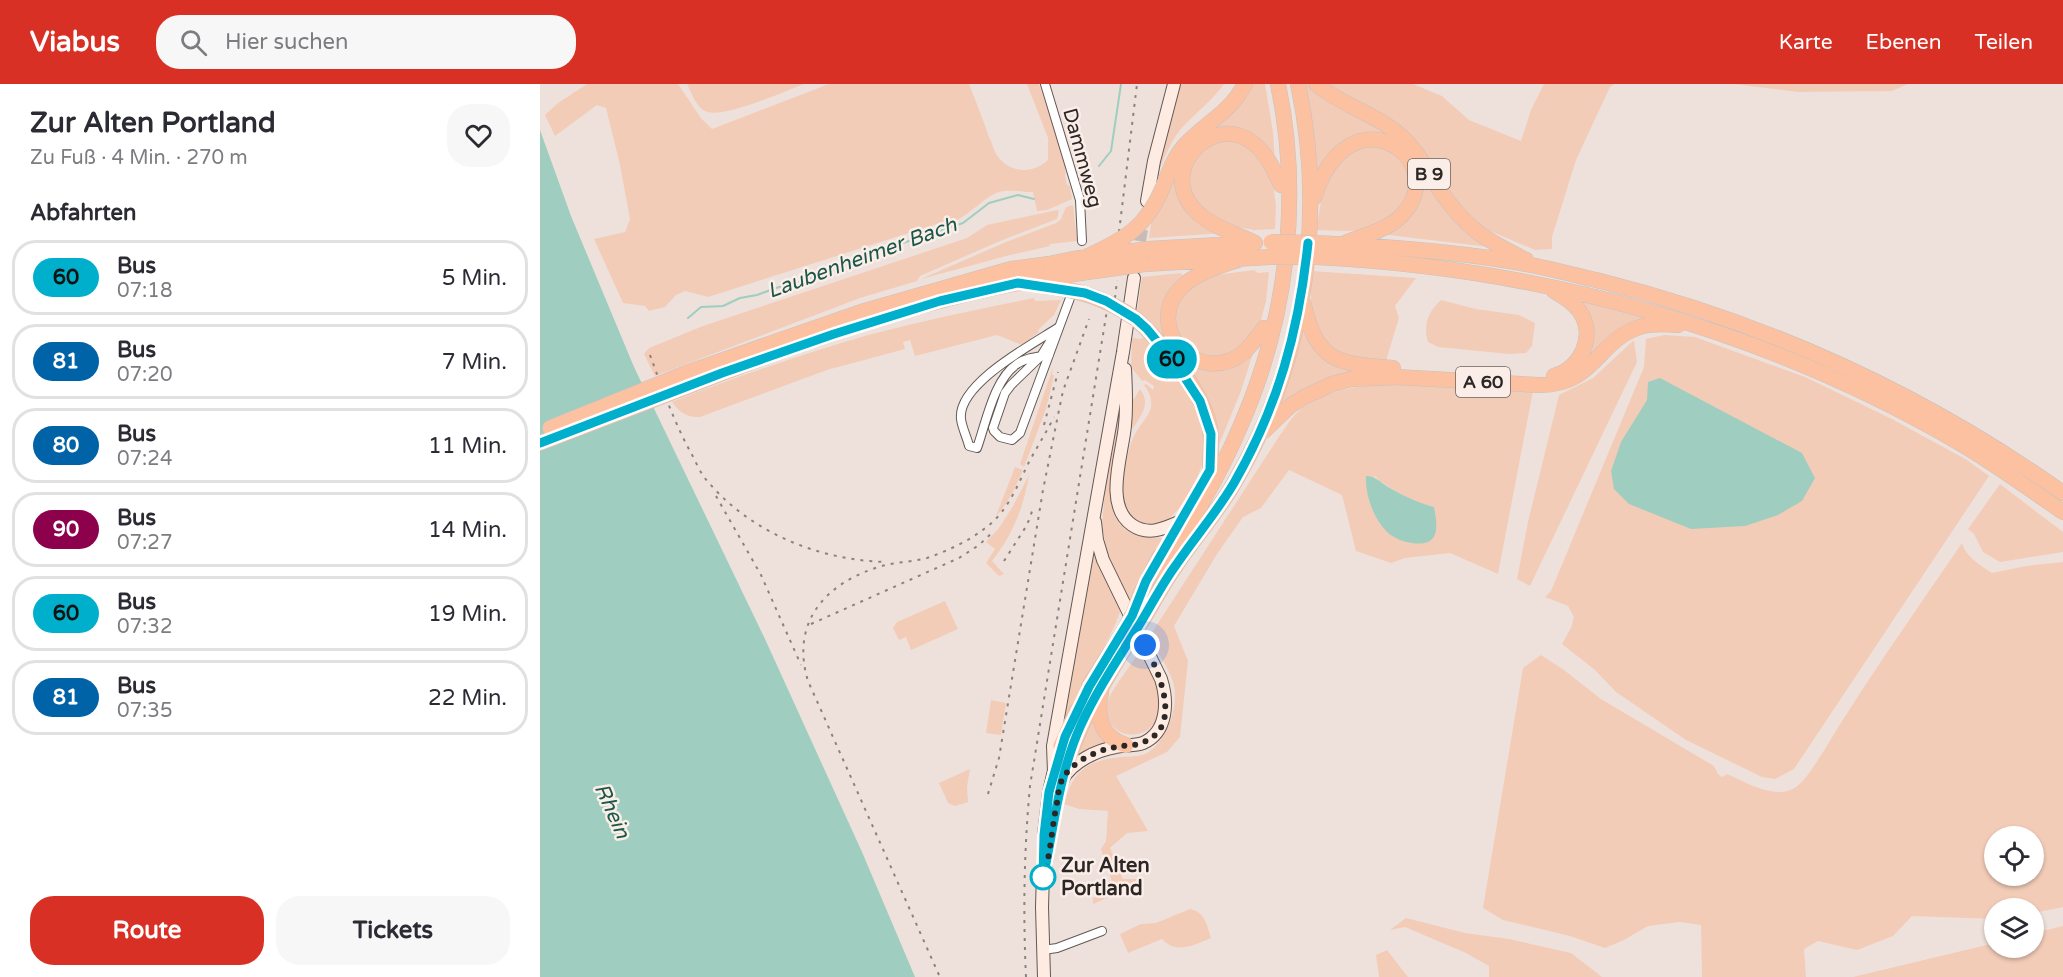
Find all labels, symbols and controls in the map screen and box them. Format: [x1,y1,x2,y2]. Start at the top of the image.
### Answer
search box [156,15,576,69]
text: Viabus [30,25,120,59]
icon: search [177,26,210,59]
text: Hier suchen [225,29,348,55]
text: Karte [1779,30,1833,55]
text: Ebenen [1866,30,1942,55]
text: Teilen [1975,30,2033,55]
button: heart [447,104,510,167]
text: Zur Alten Portland [30,106,276,140]
street label: Dammweg [1057,106,1107,210]
text: Zu Fuß · 4 Min. · 270 m [30,146,248,170]
road number: B 9 [1408,159,1450,189]
text: Abfahrten [30,200,136,226]
water label: Laubenheimer Bach [764,212,961,304]
text: Bus [117,253,156,279]
text: 60 [53,265,79,290]
text: 5 Min. [442,265,507,291]
text: 07:18 [117,279,172,303]
text: Bus [117,337,156,363]
line badge: 60 [1145,340,1199,378]
text: 60 [1159,347,1185,372]
text: 81 [53,349,79,374]
text: 7 Min. [442,349,507,375]
text: 07:20 [117,363,172,387]
road number: A 60 [1456,367,1510,397]
text: Bus [117,421,156,447]
text: 80 [53,433,79,458]
text: 11 Min. [428,433,507,459]
text: 07:24 [117,447,172,471]
text: Bus [117,505,156,531]
text: 90 [53,517,79,542]
text: 14 Min. [428,517,507,543]
text: 07:27 [117,531,172,555]
text: Bus [117,589,156,615]
text: 60 [53,601,79,626]
text: 19 Min. [428,601,507,627]
text: 07:32 [117,615,172,639]
your location [1130,630,1160,660]
text: Bus [117,673,156,699]
text: 81 [53,685,79,710]
text: 22 Min. [428,685,507,711]
text: 07:35 [117,699,172,723]
water label: Rhein [589,780,636,844]
map controls [1984,826,2044,958]
button: locate [1984,826,2044,886]
place label: Zur Alten Portland [1061,854,1150,901]
marker: Zur Alten Portland [1030,864,1056,890]
button: Route [30,896,264,965]
button: Tickets [276,896,510,965]
button: layers [1984,898,2044,958]

